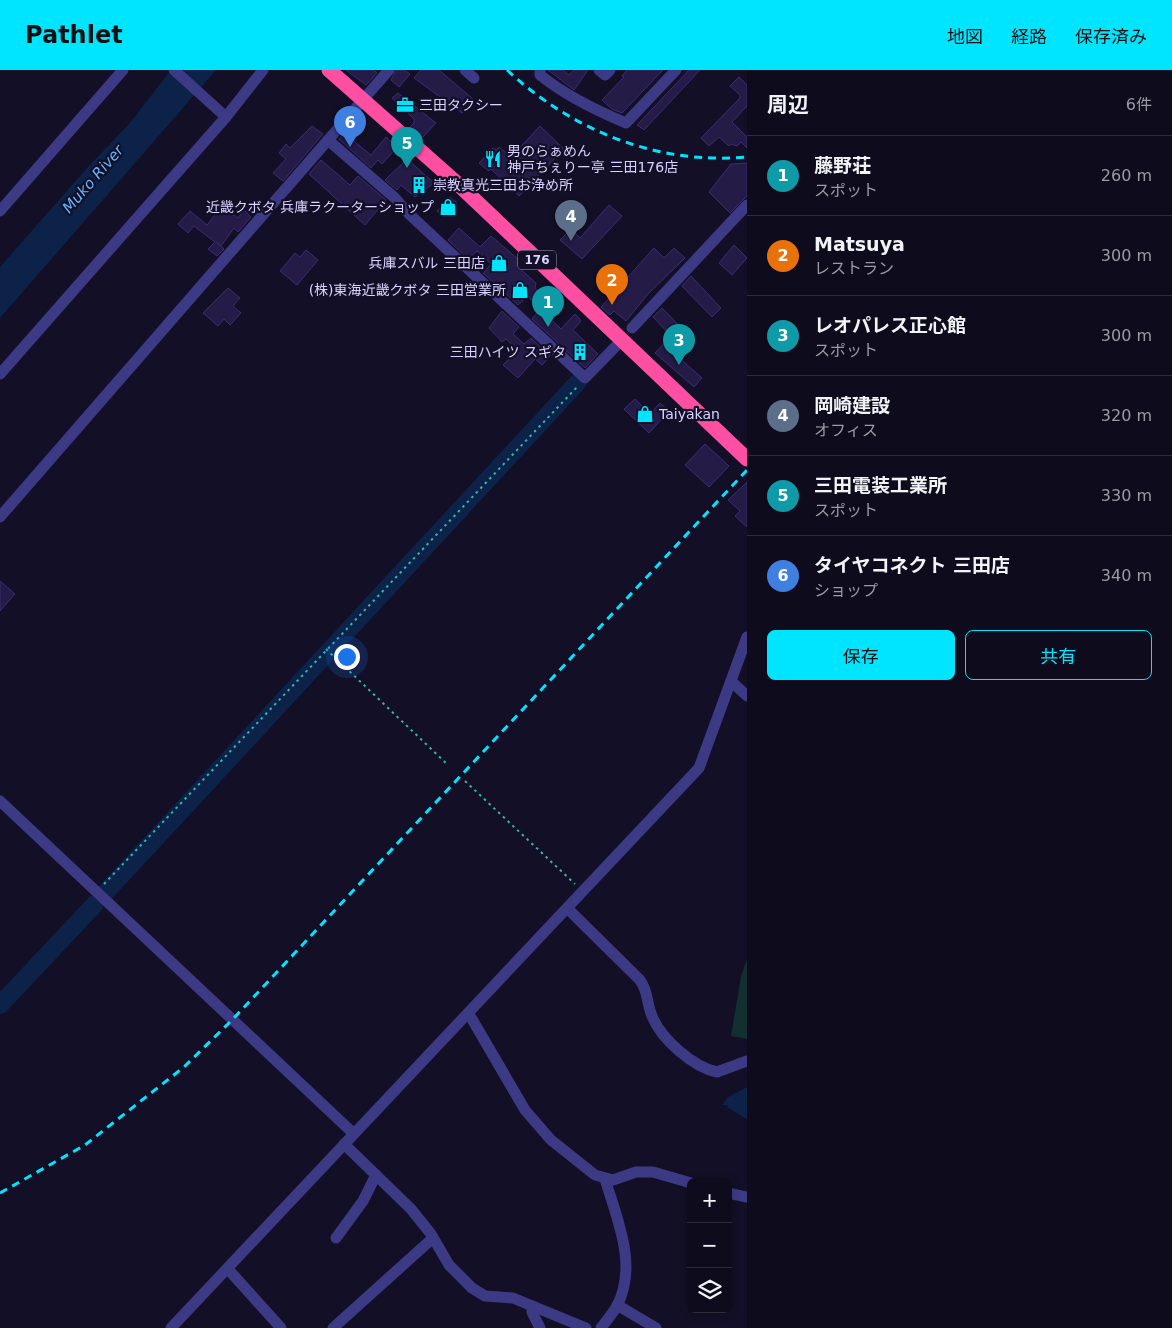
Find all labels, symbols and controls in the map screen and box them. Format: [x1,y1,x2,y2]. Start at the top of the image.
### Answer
text: Pathlet [25,21,123,49]
text: 地図 [947,26,983,47]
text: 経路 [1011,26,1047,47]
text: 保存済み [1075,26,1147,47]
text: 周辺 [767,93,809,117]
office icon: 三田タクシー [395,95,415,115]
text: 6件 [1126,95,1152,114]
place label: 三田タクシー [419,97,503,113]
pin: 6 [334,106,366,147]
pin: 5 [391,127,423,168]
water label: Muko River [59,141,128,217]
place label: 男のらぁめん 神戸ちぇりー亭 三田176店 [507,143,678,175]
restaurant icon: 男のらぁめん 神戸ちぇりー亭 三田176店 [483,149,503,169]
text: 藤野荘 [814,154,871,176]
text: 1 [777,166,789,185]
text: 260 m [1101,166,1152,185]
building icon: 崇教真光三田お浄め所 [409,175,429,195]
place label: 崇教真光三田お浄め所 [433,177,573,193]
text: スポット [814,181,878,200]
shop icon: 近畿クボタ 兵庫ラクーターショップ [438,197,458,217]
place label: 近畿クボタ 兵庫ラクーターショップ [206,199,434,215]
pin: 4 [555,200,587,241]
text: Matsuya [814,233,905,255]
text: 2 [777,246,789,265]
text: 300 m [1101,246,1152,265]
road number: 176 [518,250,556,270]
shop icon: 兵庫スバル 三田店 [489,253,509,273]
place label: 兵庫スバル 三田店 [369,255,485,271]
text: レストラン [814,259,894,278]
pin: 2 [596,264,628,305]
shop icon: (株)東海近畿クボタ 三田営業所 [510,280,530,300]
place label: (株)東海近畿クボタ 三田営業所 [309,282,506,298]
pin: 1 [532,286,564,327]
text: レオパレス正心館 [814,314,966,336]
pin: 3 [663,324,695,365]
text: 3 [777,326,789,345]
text: 300 m [1101,326,1152,345]
text: スポット [814,341,878,360]
building icon: 三田ハイツ スギタ [570,342,590,362]
place label: 三田ハイツ スギタ [450,344,566,360]
text: 岡崎建設 [814,394,890,416]
shop icon: Taiyakan [635,404,655,424]
place label: Taiyakan [658,406,720,422]
text: 4 [777,406,789,425]
text: 320 m [1101,406,1152,425]
text: オフィス [814,421,878,440]
text: 三田電装工業所 [814,474,947,496]
text: 5 [777,486,789,505]
text: 330 m [1101,486,1152,505]
text: スポット [814,501,878,520]
text: タイヤコネクト 三田店 [814,554,1010,576]
text: 6 [777,566,789,585]
text: 340 m [1101,566,1152,585]
text: ショップ [814,581,878,600]
button: 保存 [767,630,955,680]
button: 共有 [965,630,1152,680]
your location [334,644,360,670]
map controls [687,1178,732,1313]
button: + [687,1178,732,1223]
button: − [687,1223,732,1268]
button: layers [687,1268,732,1313]

